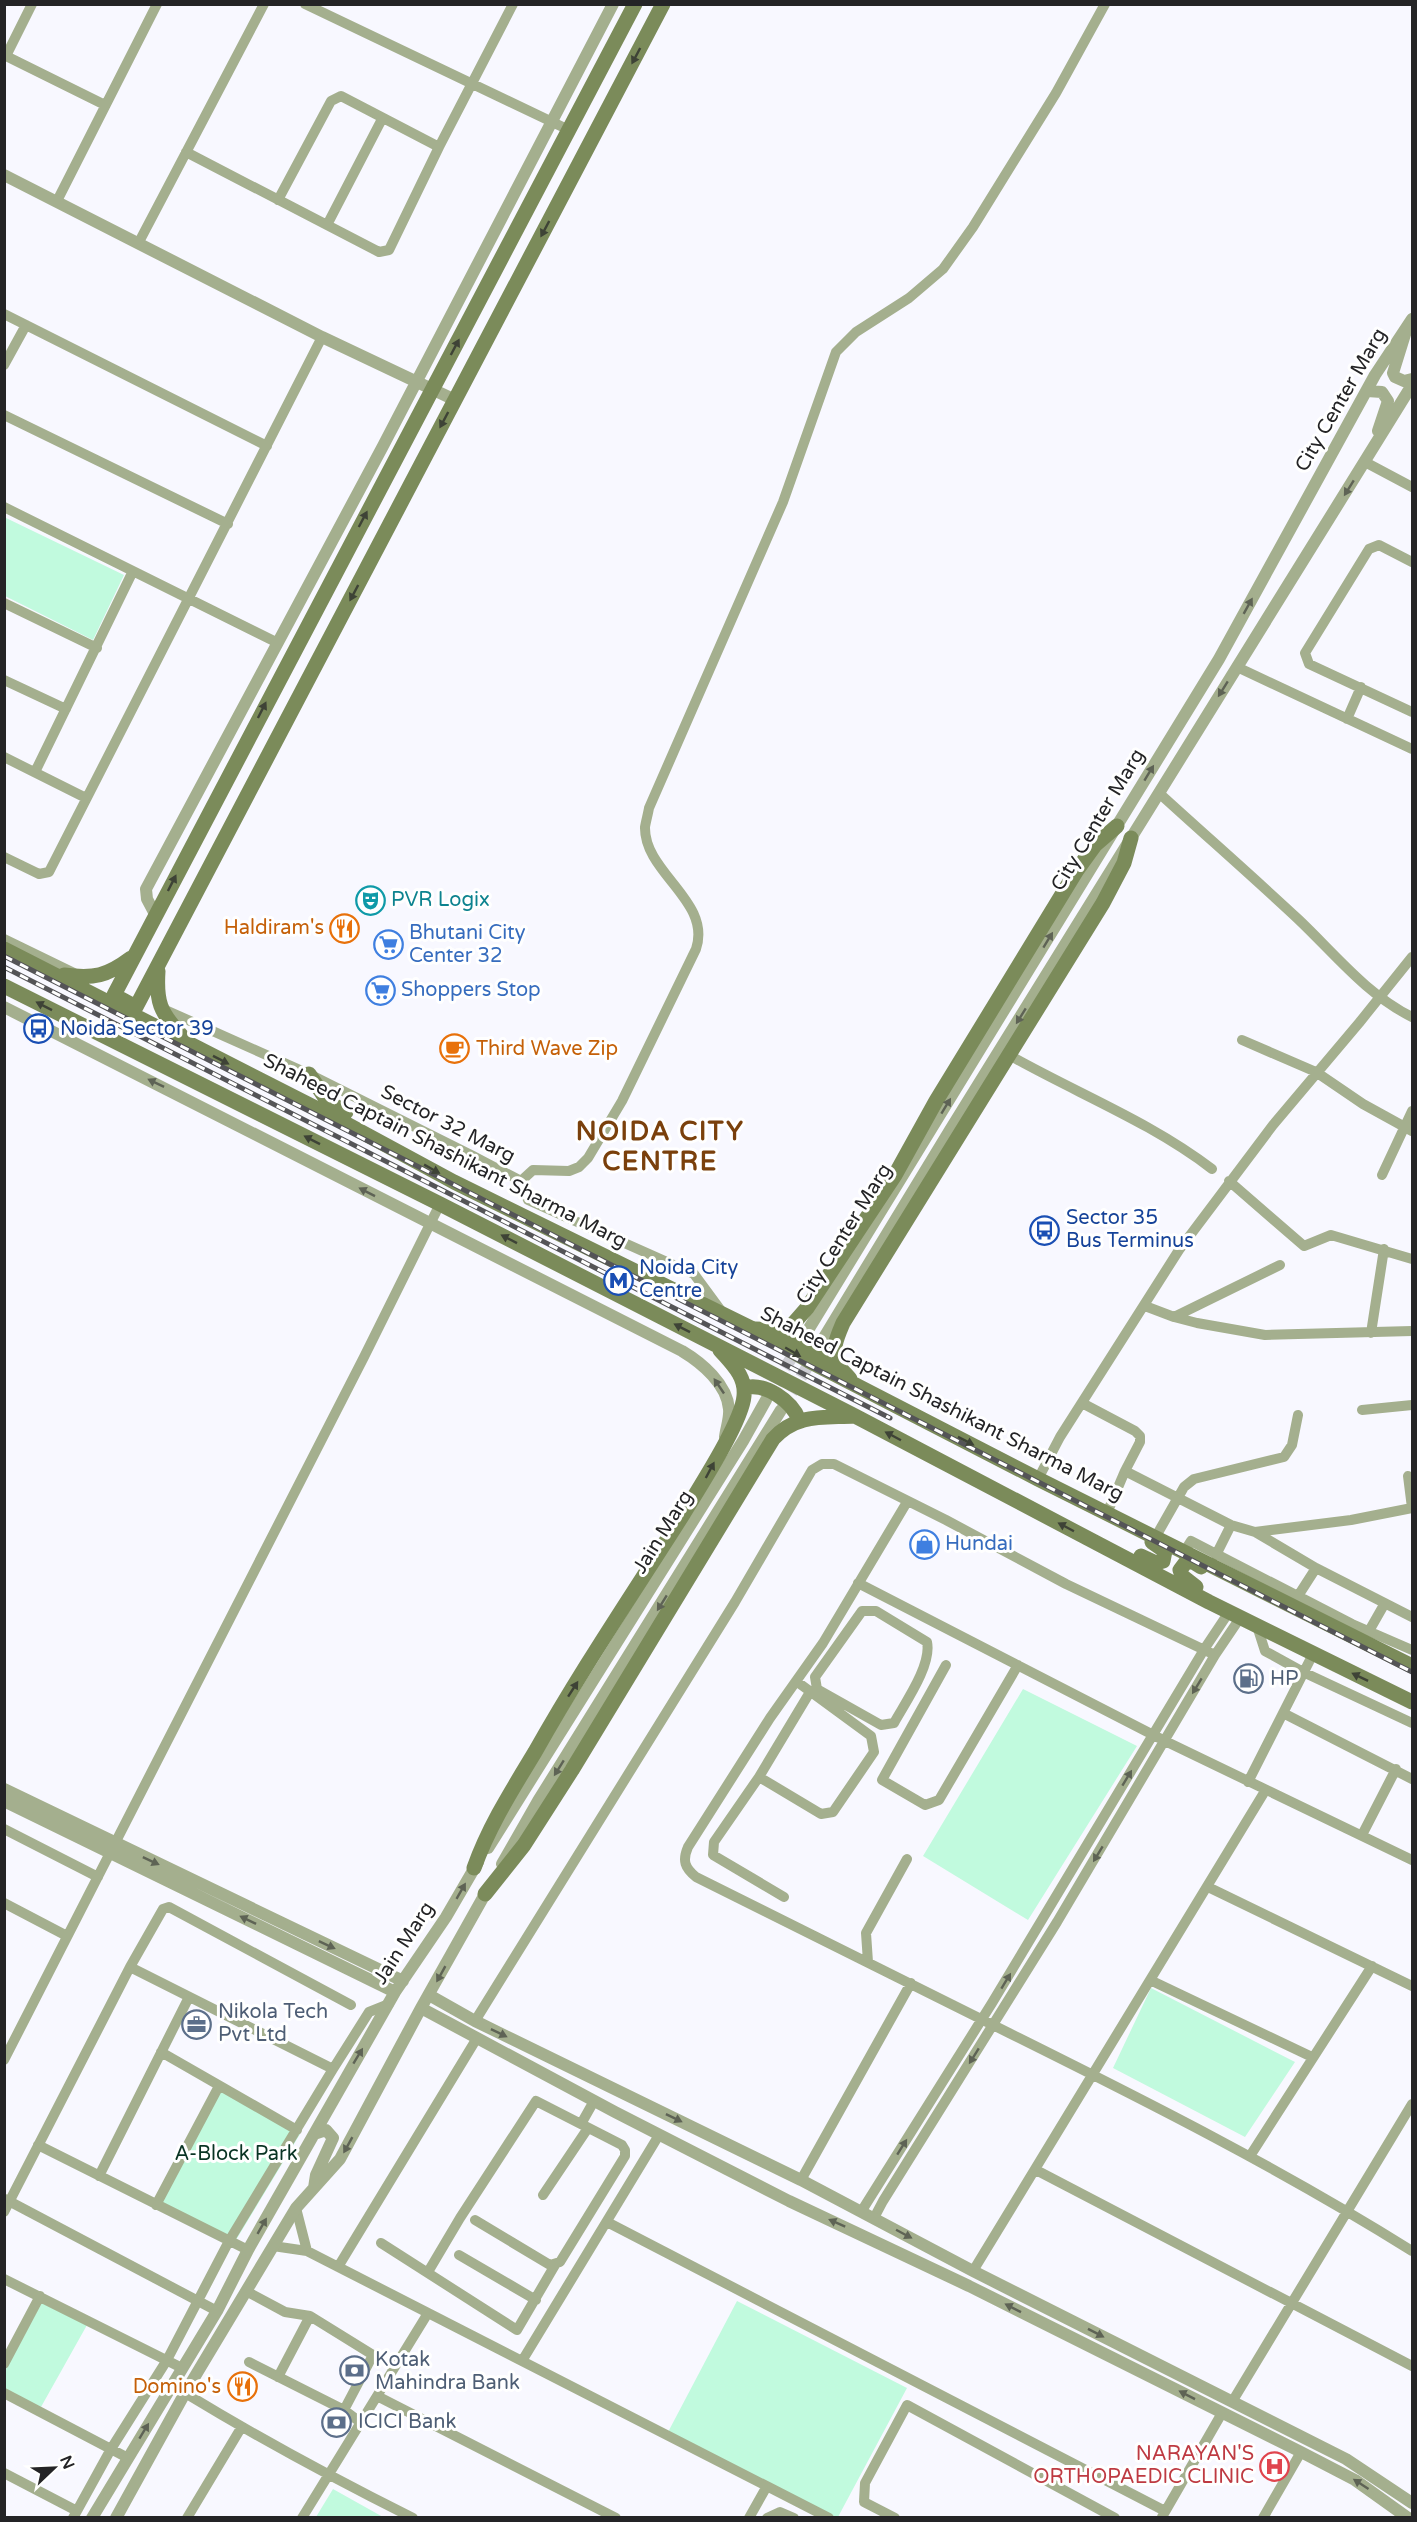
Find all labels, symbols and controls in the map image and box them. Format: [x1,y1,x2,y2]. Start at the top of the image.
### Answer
one-way arrow [631,48,640,65]
one-way arrow [540,221,550,238]
street label: City Center Marg [1290,324,1392,476]
one-way arrow [450,339,460,356]
one-way arrow [439,412,449,429]
one-way arrow [1343,480,1354,496]
one-way arrow [358,511,368,528]
one-way arrow [349,584,359,601]
one-way arrow [1243,597,1253,614]
one-way arrow [1218,681,1229,697]
one-way arrow [257,702,267,719]
street label: City Center Marg [1046,745,1150,895]
one-way arrow [1144,765,1155,782]
one-way arrow [168,875,177,892]
theatre icon: PVR Logix [354,884,386,916]
place label: PVR Logix [391,888,490,912]
restaurant icon: Haldiram's [329,912,361,944]
place label: Haldiram's [224,916,324,940]
place label: Bhutani City Center 32 [409,921,526,968]
supermarket icon: Bhutani City Center 32 [372,928,404,960]
one-way arrow [1042,932,1053,948]
supermarket icon: Shoppers Stop [364,974,396,1006]
place label: Shoppers Stop [401,978,541,1002]
one-way arrow [35,1002,52,1011]
one-way arrow [1015,1008,1026,1024]
bus stop icon: Noida Sector 39 [23,1013,55,1045]
place label: Noida Sector 39 [60,1017,214,1041]
cafe icon: Third Wave Zip [439,1033,471,1065]
place label: Third Wave Zip [476,1037,618,1061]
street label: Shaheed Captain Shashikant Sharma Marg [259,1048,631,1254]
one-way arrow [213,1055,230,1065]
one-way arrow [148,1078,165,1088]
street label: Sector 32 Marg [377,1080,519,1168]
one-way arrow [940,1098,951,1114]
district label: NOIDA CITY CENTRE [576,1116,744,1177]
one-way arrow [304,1135,321,1145]
street label: City Center Marg [791,1159,897,1309]
one-way arrow [423,1164,440,1174]
one-way arrow [358,1187,375,1197]
place label: Sector 35 Bus Terminus [1066,1206,1194,1253]
bus stop icon: Sector 35 Bus Terminus [1029,1214,1061,1246]
one-way arrow [500,1234,517,1244]
place label: Noida City Centre [639,1256,738,1303]
metro station icon: Noida City Centre [602,1264,634,1296]
street label: Shaheed Captain Shashikant Sharma Marg [756,1301,1128,1507]
one-way arrow [674,1323,691,1333]
one-way arrow [785,1347,802,1357]
one-way arrow [714,1378,725,1394]
one-way arrow [885,1431,902,1441]
one-way arrow [957,1436,975,1446]
one-way arrow [704,1461,714,1479]
street label: Jain Marg [628,1486,698,1578]
one-way arrow [1057,1522,1074,1532]
shop icon: Hundai [908,1528,940,1560]
place label: Hundai [945,1532,1013,1556]
one-way arrow [656,1595,667,1611]
fuel station icon: HP [1233,1663,1265,1695]
place label: HP [1270,1667,1299,1691]
one-way arrow [1351,1672,1369,1682]
one-way arrow [1192,1678,1202,1695]
one-way arrow [567,1680,578,1697]
one-way arrow [553,1760,564,1776]
one-way arrow [1122,1770,1133,1786]
one-way arrow [1092,1846,1103,1862]
one-way arrow [143,1856,160,1865]
one-way arrow [455,1883,466,1899]
street label: Jain Marg [368,1897,440,1989]
one-way arrow [239,1916,256,1925]
one-way arrow [319,1940,336,1949]
one-way arrow [436,1965,446,1982]
one-way arrow [1000,1973,1011,1989]
place label: Nikola Tech Pvt Ltd [218,2000,328,2047]
office icon: Nikola Tech Pvt Ltd [181,2008,213,2040]
one-way arrow [490,2028,507,2037]
one-way arrow [353,2048,364,2064]
one-way arrow [969,2048,980,2064]
one-way arrow [666,2113,683,2122]
one-way arrow [343,2137,353,2154]
one-way arrow [897,2139,908,2155]
park label: A-Block Park [174,2142,298,2166]
one-way arrow [257,2217,267,2234]
one-way arrow [829,2218,846,2227]
one-way arrow [896,2229,913,2239]
one-way arrow [1004,2303,1021,2313]
one-way arrow [1088,2328,1105,2338]
place label: Kotak Mahindra Bank [375,2348,520,2395]
bank icon: Kotak Mahindra Bank [338,2355,370,2387]
restaurant icon: Domino's [226,2371,258,2403]
place label: Domino's [133,2375,221,2399]
one-way arrow [1178,2391,1195,2400]
bank icon: ICICI Bank [321,2406,353,2438]
place label: ICICI Bank [358,2410,456,2434]
one-way arrow [139,2422,149,2439]
north arrow [24,2438,84,2498]
place label: NARAYAN'S ORTHOPAEDIC CLINIC [1033,2442,1254,2489]
hospital icon: NARAYAN'S ORTHOPAEDIC CLINIC [1259,2450,1291,2482]
text: N [55,2453,79,2472]
one-way arrow [1353,2478,1369,2490]

